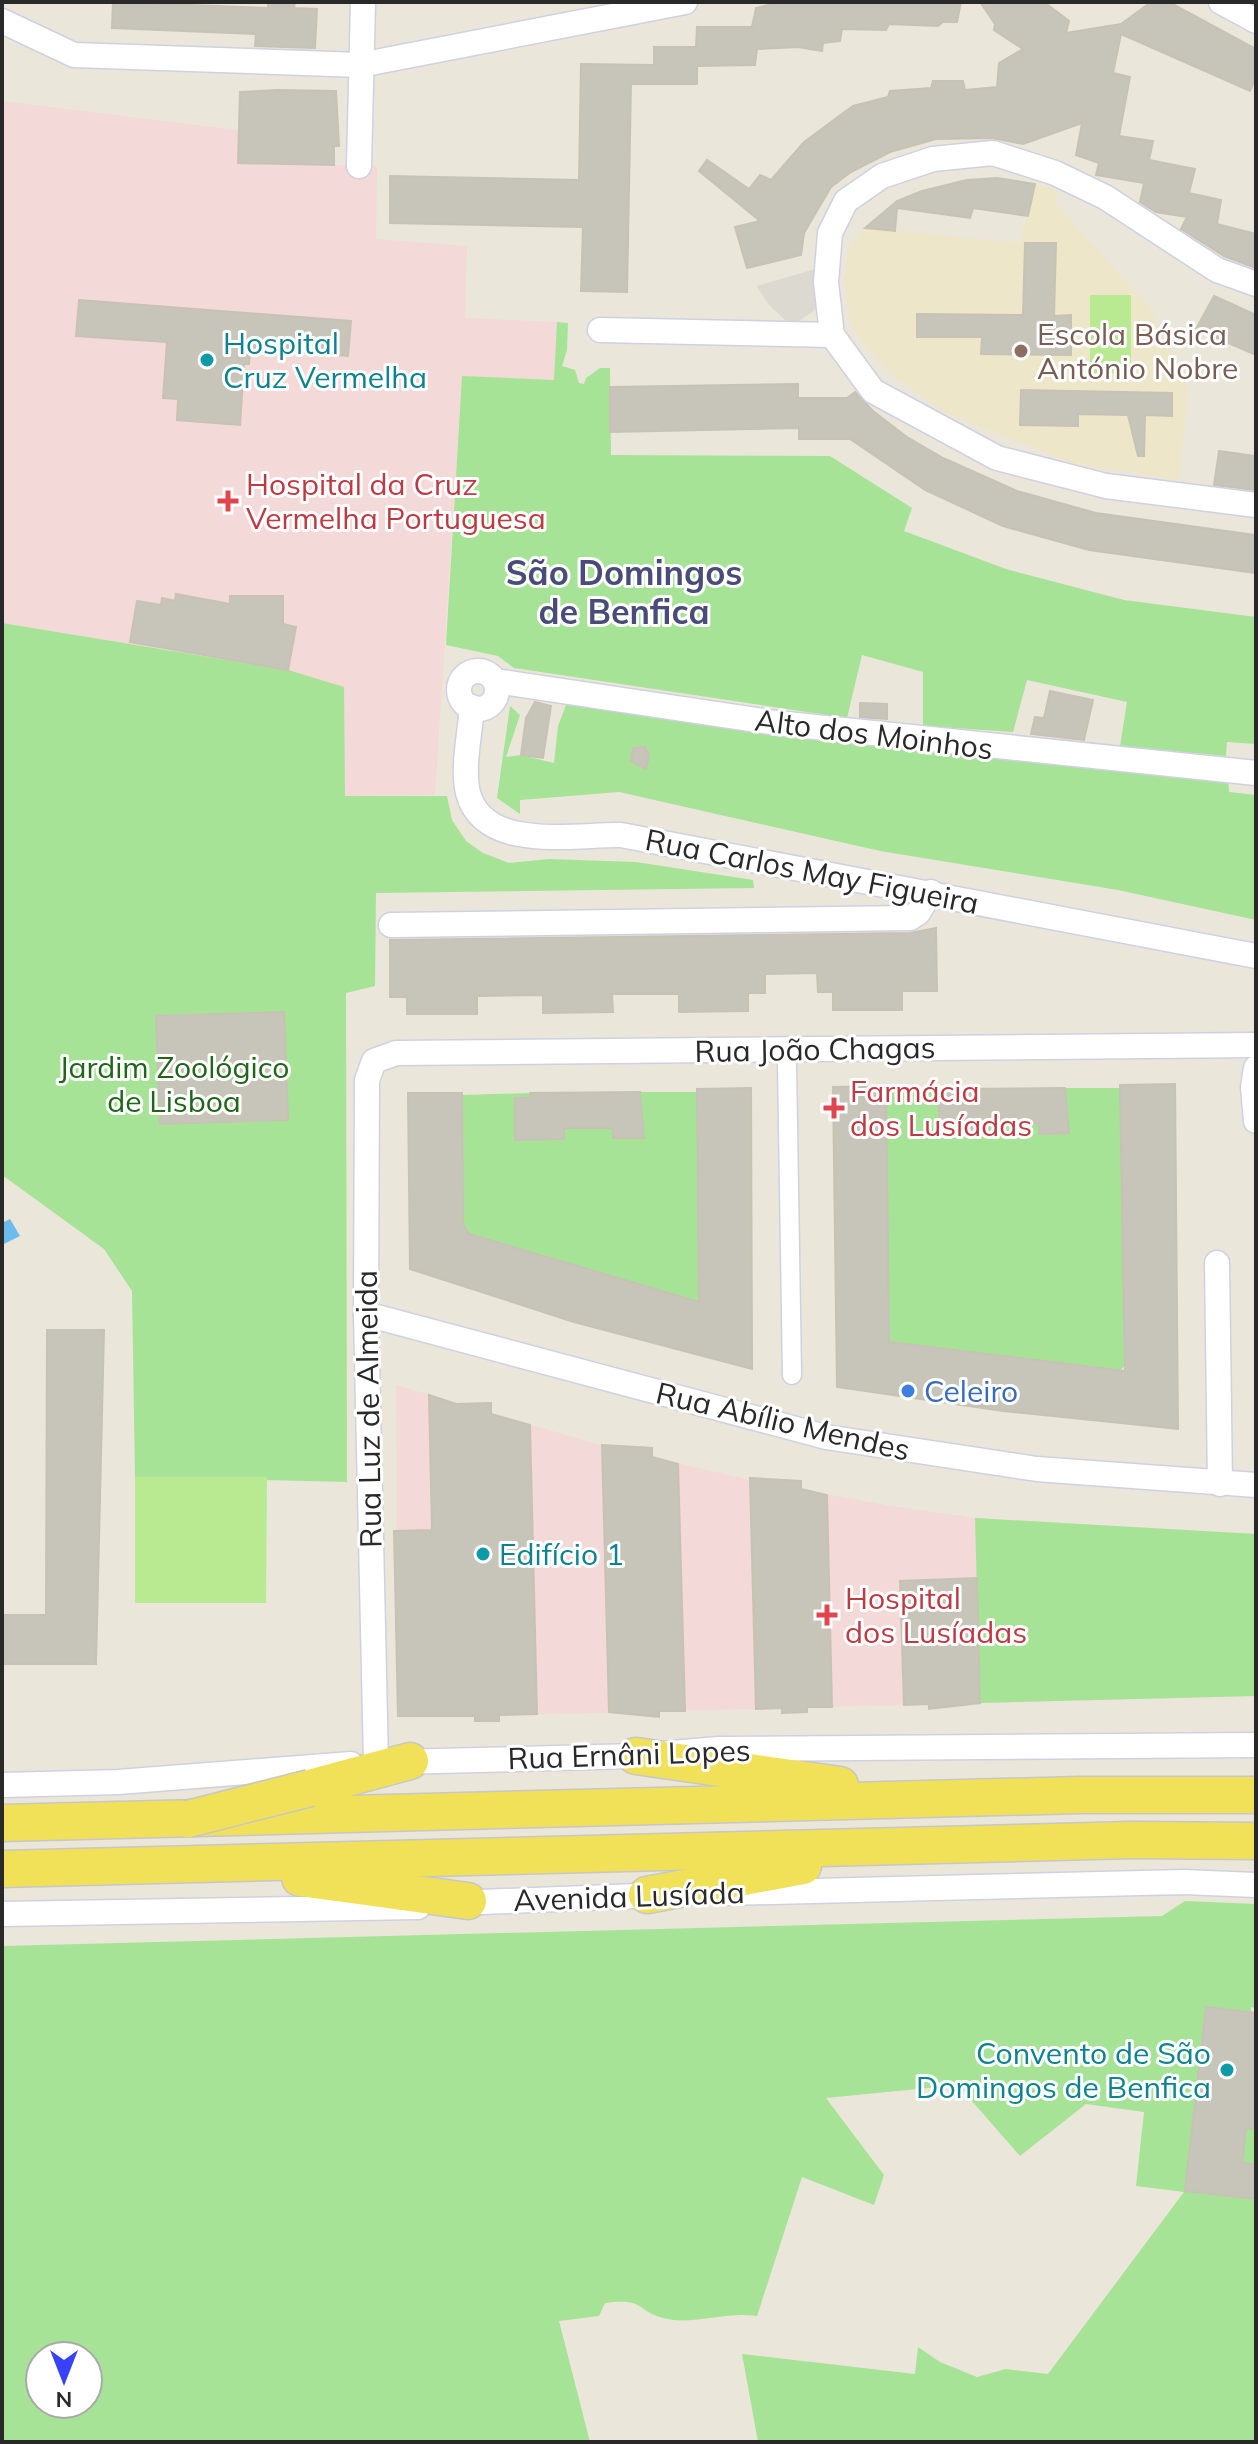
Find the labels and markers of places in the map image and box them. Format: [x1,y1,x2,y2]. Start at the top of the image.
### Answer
place label: Escola Básica António Nobre [1037,315,1238,387]
place label: Hospital Cruz Vermelha [223,324,427,396]
marker: Escola Básica António Nobre [1012,342,1030,360]
marker: Hospital Cruz Vermelha [198,351,216,369]
place label: Hospital da Cruz Vermelha Portuguesa [246,465,546,537]
marker: Hospital da Cruz Vermelha Portuguesa [217,490,239,512]
place label: Farmácia dos Lusíadas [850,1072,1032,1144]
marker: Farmácia dos Lusíadas [825,1099,843,1117]
place label: Celeiro [924,1372,1018,1410]
marker: Celeiro [899,1382,917,1400]
place label: Edifício 1 [499,1535,624,1573]
marker: Edifício 1 [474,1545,492,1563]
place label: Hospital dos Lusíadas [845,1579,1027,1651]
marker: Hospital dos Lusíadas [816,1604,838,1626]
place label: Convento de São Domingos de Benfica [916,2034,1211,2106]
marker: Convento de São Domingos de Benfica [1218,2061,1236,2079]

